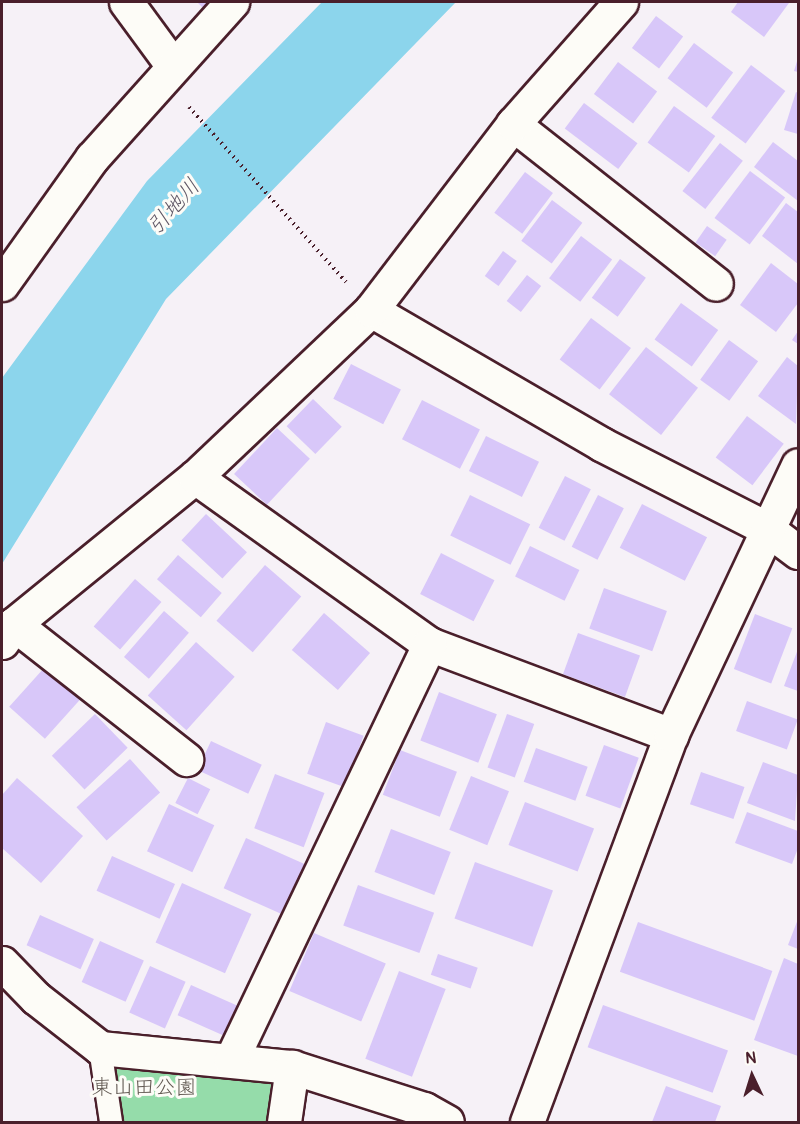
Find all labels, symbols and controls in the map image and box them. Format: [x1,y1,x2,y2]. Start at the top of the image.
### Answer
water label: 引地川 [142,174,206,240]
north arrow [722,1046,782,1106]
text: N [745,1048,757,1068]
park label: 東山田公園 [92,1075,196,1101]

